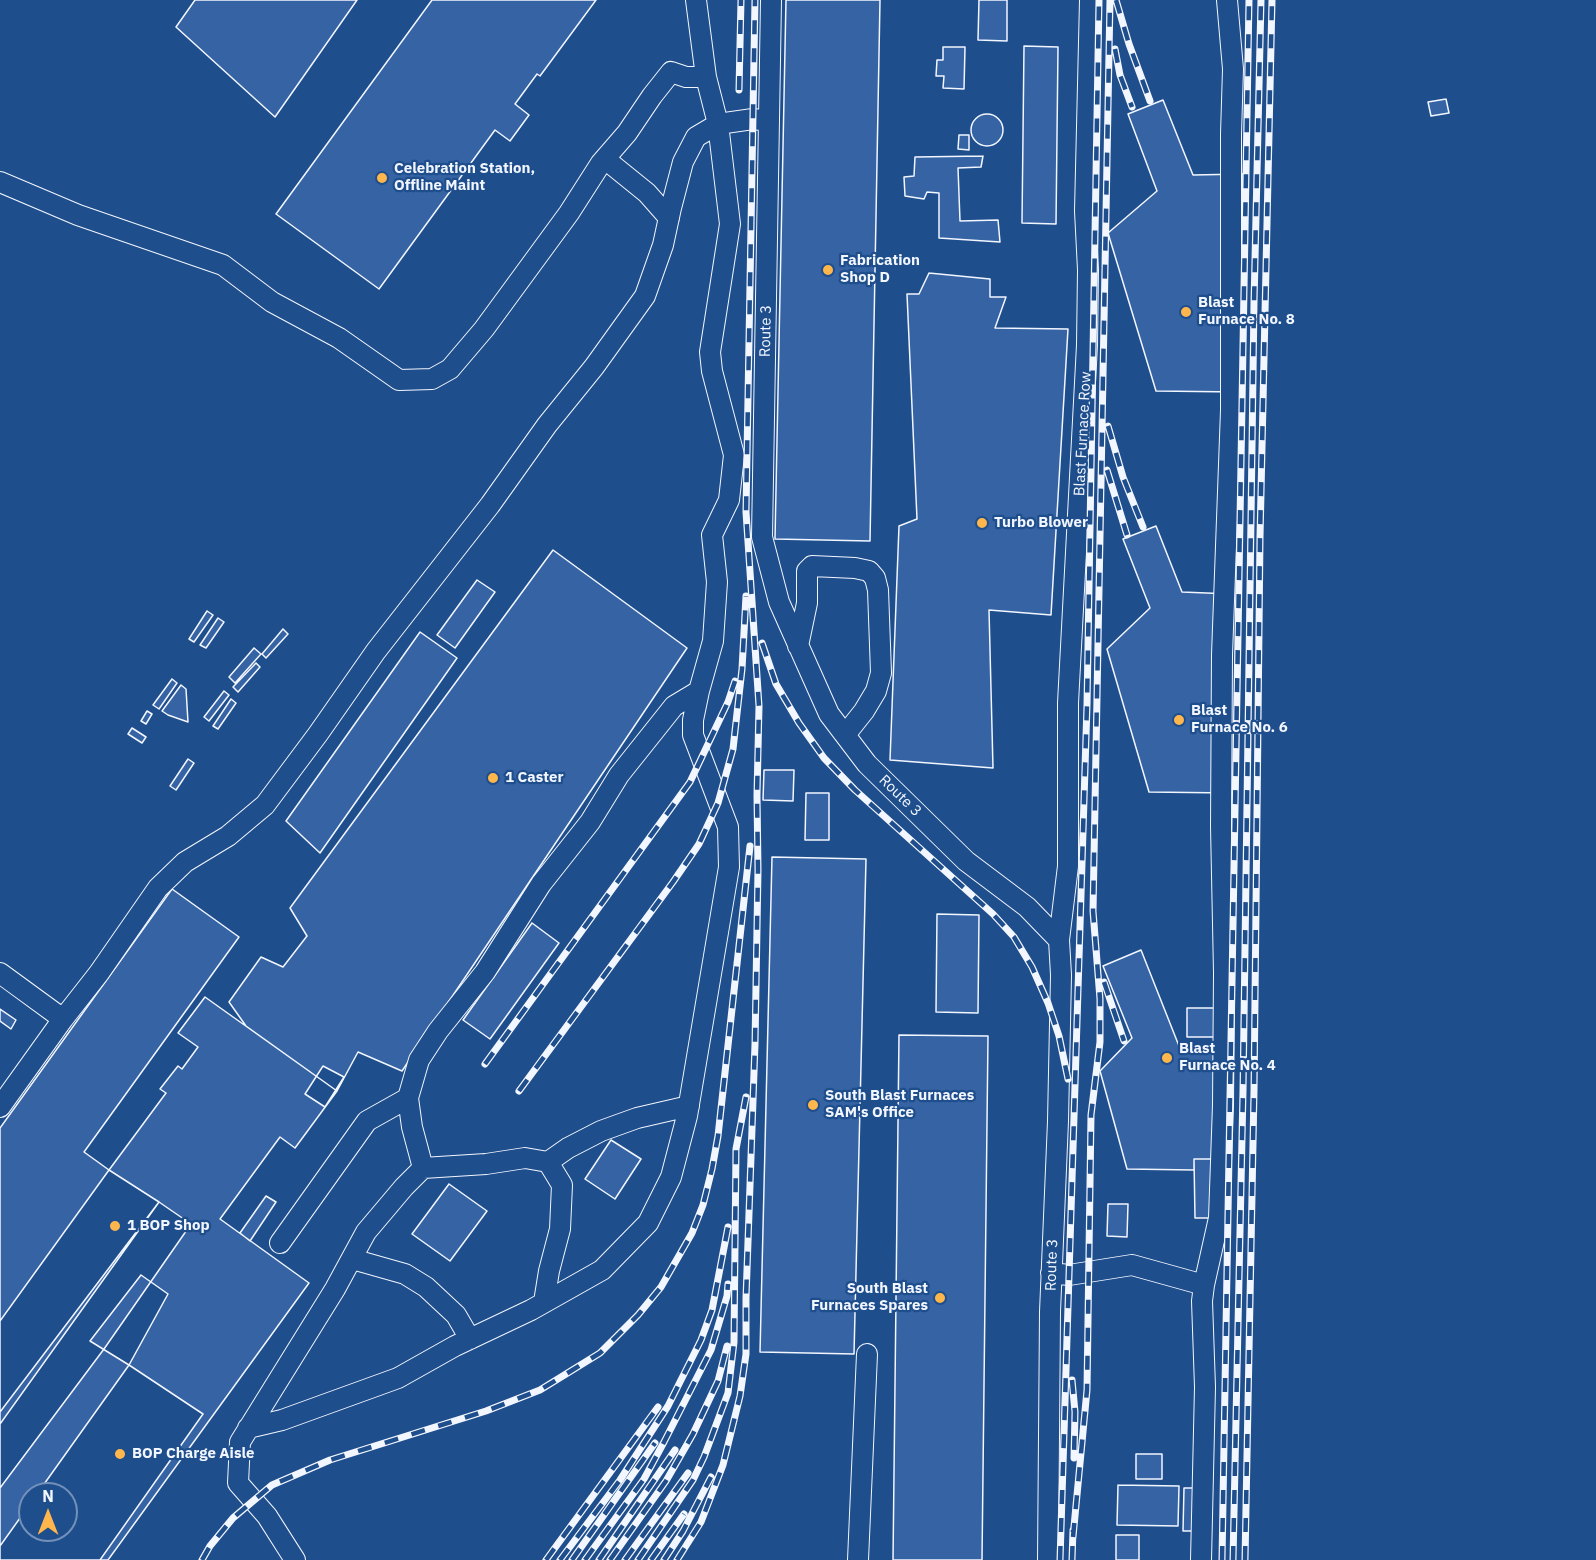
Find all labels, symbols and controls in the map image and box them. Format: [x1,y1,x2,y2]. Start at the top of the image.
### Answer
place label: Celebration Station, Offline Maint [394,160,535,195]
marker: Celebration Station, Offline Maint [375,171,389,185]
place label: Fabrication Shop D [840,252,920,287]
marker: Fabrication Shop D [821,263,835,277]
place label: Blast Furnace No. 8 [1198,294,1295,329]
street label: Route 3 [757,305,775,357]
marker: Blast Furnace No. 8 [1179,305,1193,319]
street label: Blast Furnace Row [1071,371,1095,497]
place label: Turbo Blower [994,514,1088,532]
marker: Turbo Blower [975,516,989,530]
place label: Blast Furnace No. 6 [1191,702,1288,737]
marker: Blast Furnace No. 6 [1172,713,1186,727]
place label: 1 Caster [505,769,563,787]
marker: 1 Caster [486,771,500,785]
street label: Route 3 [875,771,925,821]
place label: Blast Furnace No. 4 [1179,1040,1276,1075]
marker: Blast Furnace No. 4 [1160,1051,1174,1065]
place label: South Blast Furnaces SAM's Office [825,1087,974,1122]
marker: South Blast Furnaces SAM's Office [806,1098,820,1112]
place label: 1 BOP Shop [127,1217,210,1235]
marker: 1 BOP Shop [108,1219,122,1233]
street label: Route 3 [1042,1239,1062,1291]
place label: South Blast Furnaces Spares [811,1280,928,1315]
marker: South Blast Furnaces Spares [933,1291,947,1305]
place label: BOP Charge Aisle [132,1445,254,1463]
marker: BOP Charge Aisle [113,1447,127,1461]
north arrow [18,1482,78,1542]
text: N [42,1486,54,1506]

